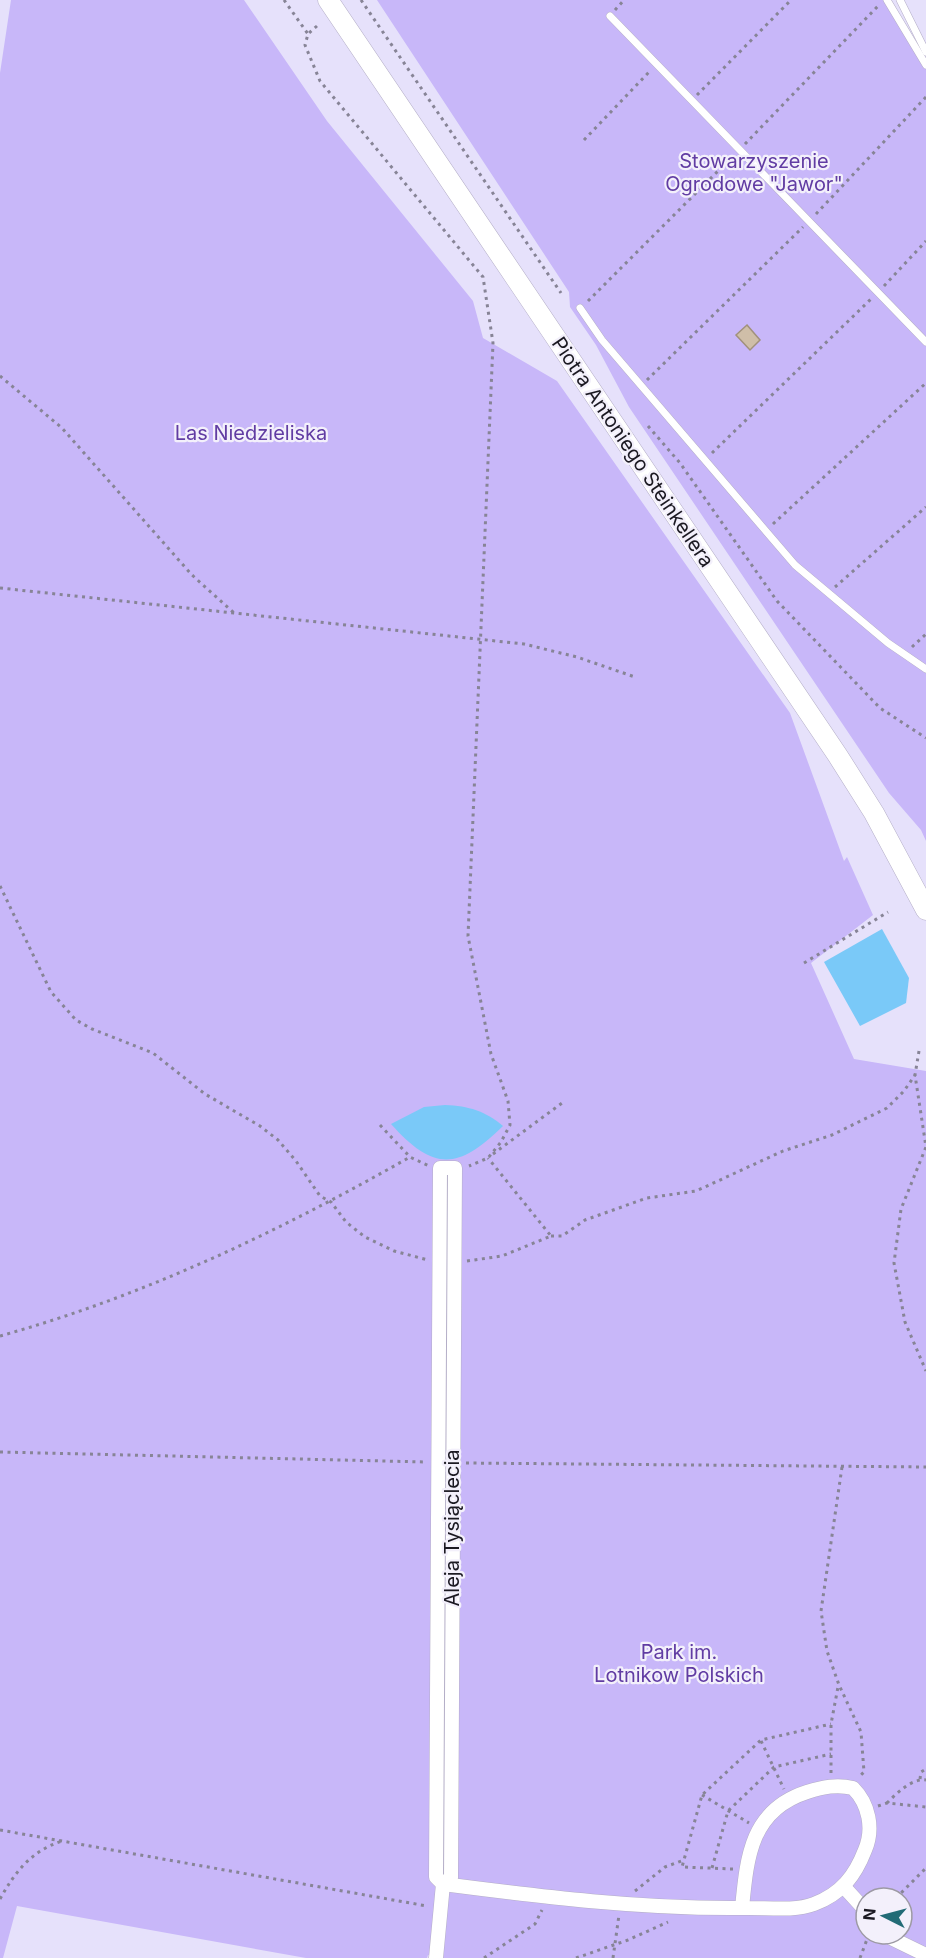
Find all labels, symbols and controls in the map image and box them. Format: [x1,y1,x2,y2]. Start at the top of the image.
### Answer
park label: Stowarzyszenie Ogrodowe "Jawor" [665,149,843,196]
street label: Piotra Antoniego Steinkellera [547,332,719,572]
park label: Las Niedzieliska [175,421,327,445]
street label: Aleja Tysiąclecia [440,1450,464,1606]
park label: Park im. Lotnikow Polskich [594,1640,764,1687]
north arrow [854,1886,914,1946]
text: N [858,1907,880,1922]

